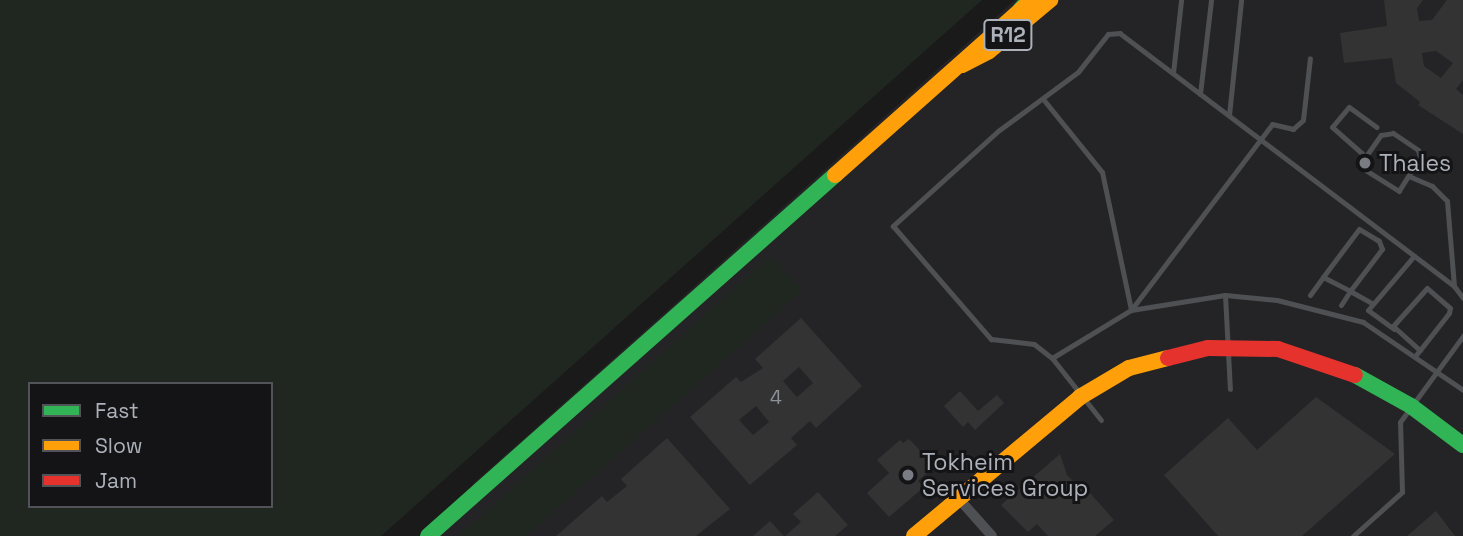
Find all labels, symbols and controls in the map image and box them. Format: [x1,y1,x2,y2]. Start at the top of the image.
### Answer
road number: R12 [982,18,1034,52]
place label: Thales [1379,149,1451,177]
marker: Thales [1357,155,1373,171]
legend [28,382,273,508]
house number: 4 [770,387,782,409]
text: Fast [95,397,139,424]
text: Slow [95,432,143,459]
place label: Tokheim Services Group [922,448,1088,502]
text: Jam [95,467,137,494]
marker: Tokheim Services Group [900,467,916,483]

